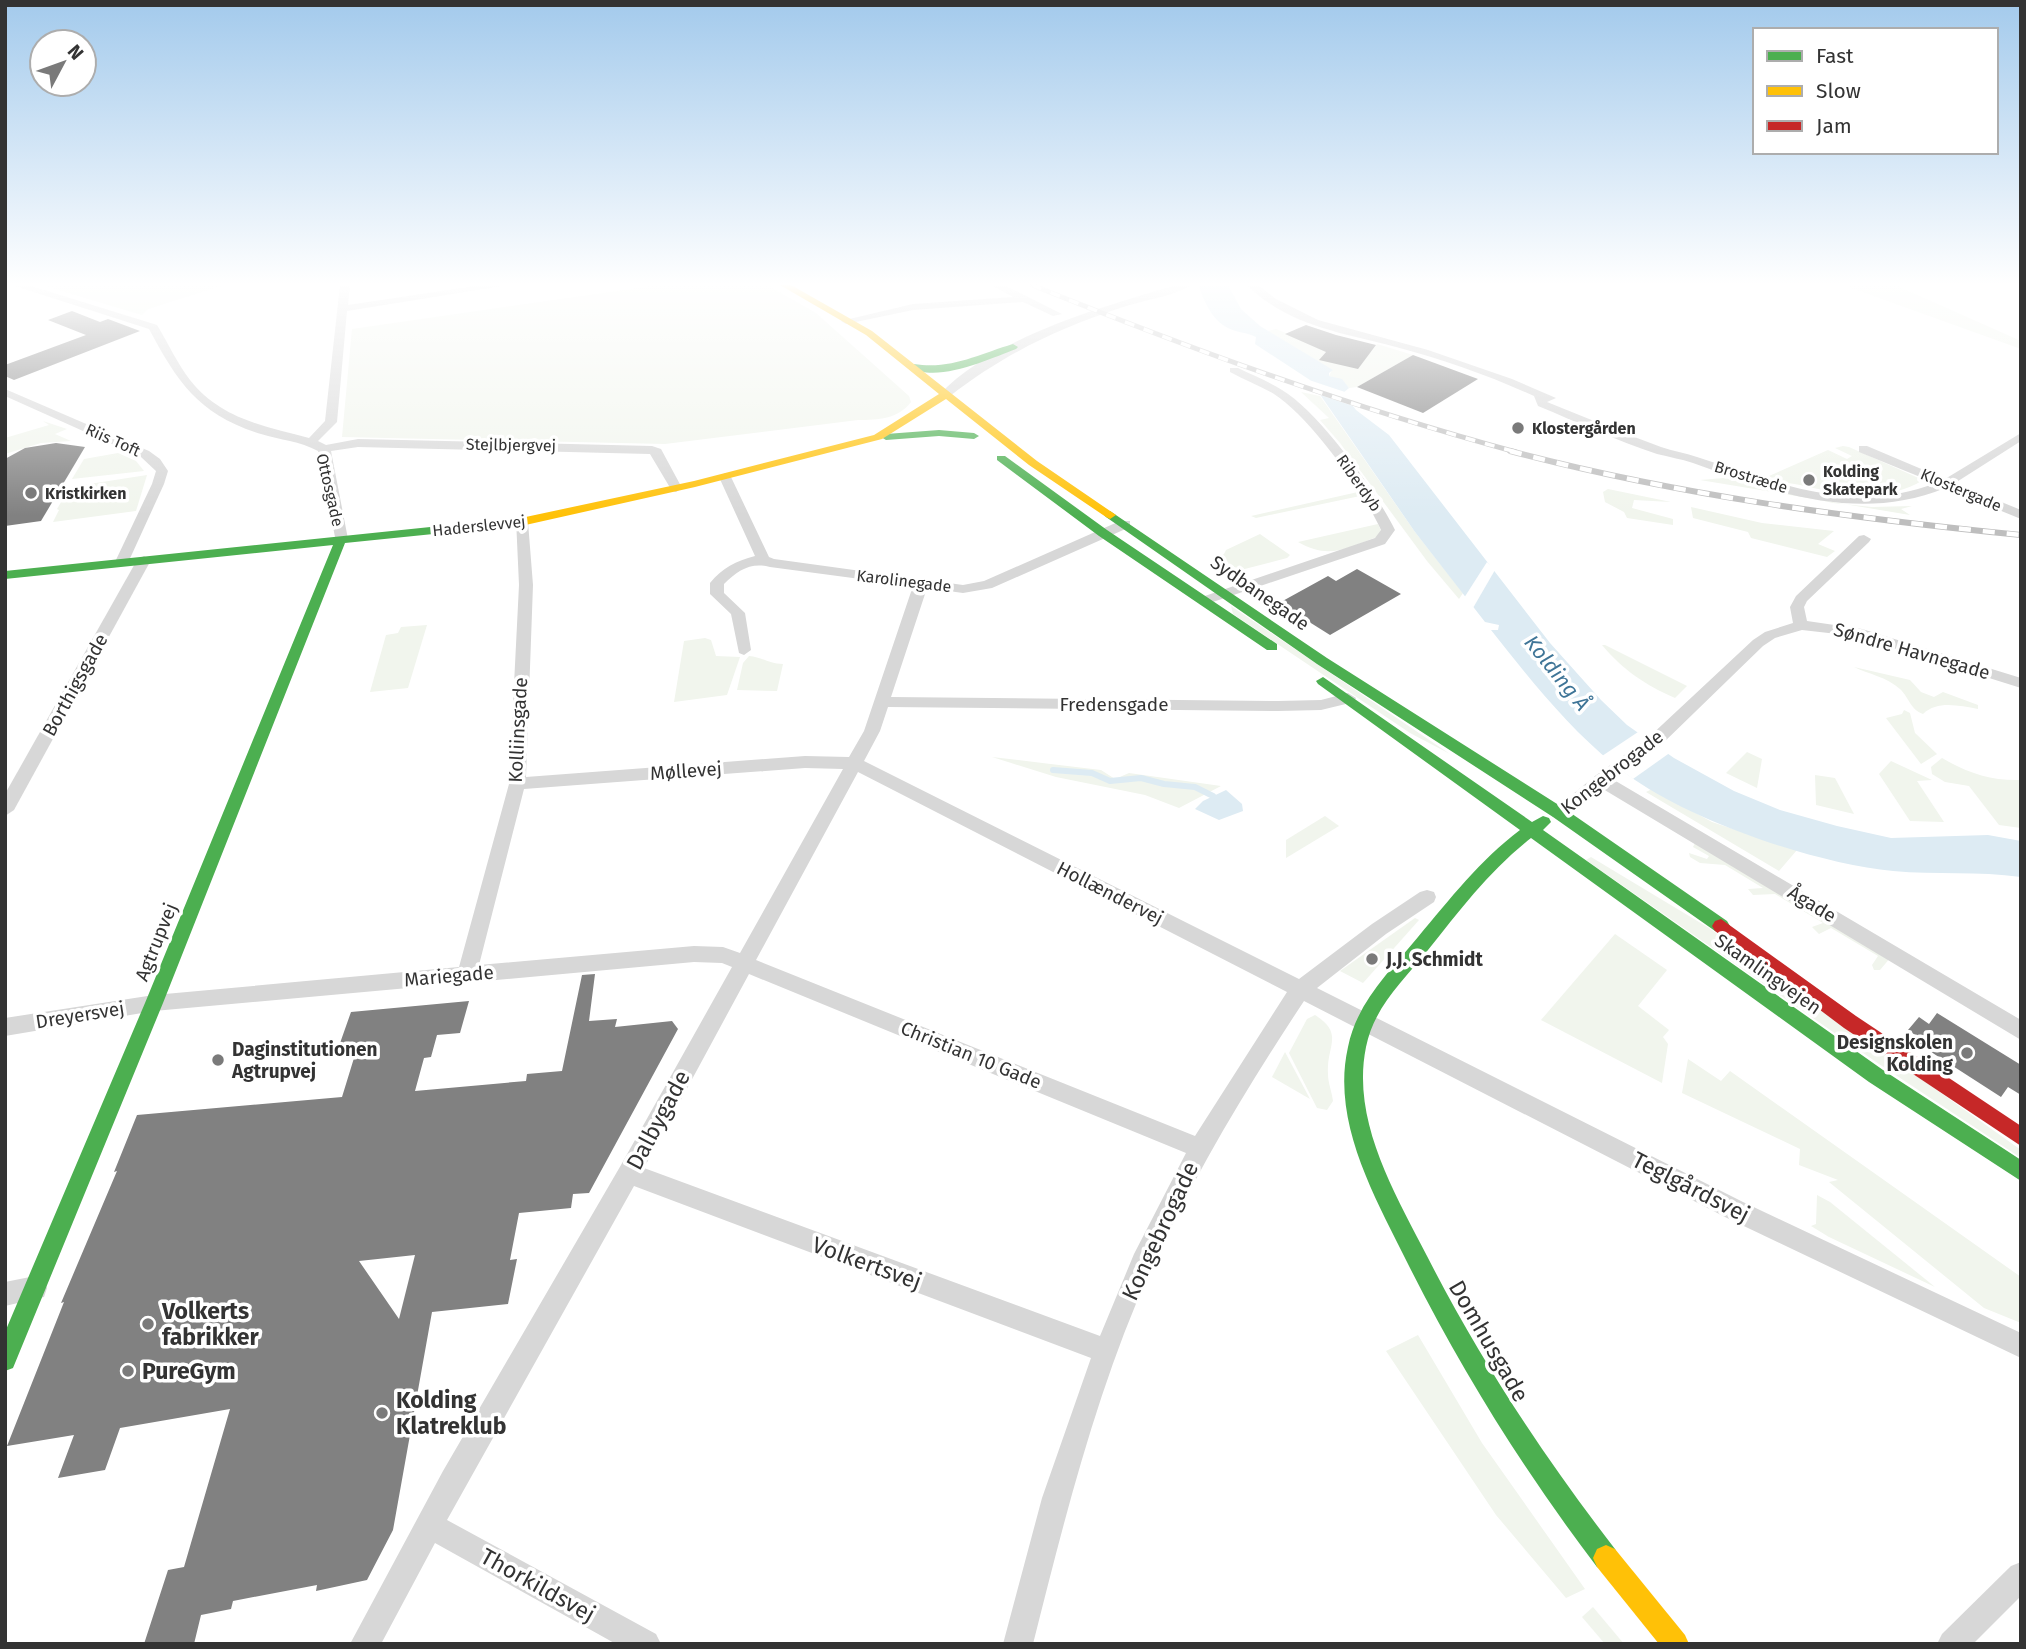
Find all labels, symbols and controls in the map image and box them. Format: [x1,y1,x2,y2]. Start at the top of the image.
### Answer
north arrow [28,28,98,98]
legend [1753,28,1998,154]
text: N [63,40,88,64]
text: Fast [1816,43,1854,69]
text: Slow [1816,78,1861,104]
text: Jam [1816,113,1852,139]
street label: Riis Toft [83,419,144,461]
place label: Klostergården [1532,419,1636,438]
marker: Klostergården [1510,420,1526,436]
street label: Stejlbjergvej [466,435,556,455]
street label: Riberdyb [1333,451,1385,515]
street label: Ottosgade [312,452,348,528]
street label: Brostræde [1712,457,1790,497]
place label: Kolding Skatepark [1823,462,1898,499]
street label: Klostergade [1918,464,2004,516]
marker: Kolding Skatepark [1801,472,1817,488]
place label: Kristkirken [45,484,126,503]
marker: Kristkirken [23,485,39,501]
street label: Haderslevvej [432,512,526,540]
street label: Sydbanegade [1206,551,1314,635]
street label: Karolinegade [856,566,952,596]
street label: Søndre Havnegade [1831,618,1993,684]
street label: Borthigsgade [37,630,113,740]
water label: Kolding Å [1519,630,1595,716]
street label: Kolliinsgade [504,677,532,783]
street label: Fredensgade [1059,693,1169,716]
street label: Kongebrogade [1556,725,1668,819]
street label: Møllevej [649,757,723,785]
street label: Hollændervej [1053,856,1167,930]
street label: Ågade [1784,881,1840,927]
street label: Agtrupvej [130,900,182,984]
street label: Skamlingvejen [1710,929,1826,1019]
place label: J.J. Schmidt [1385,948,1483,971]
marker: J.J. Schmidt [1364,951,1380,967]
street label: Mariegade [403,961,495,991]
street label: Dreyersvej [34,997,126,1033]
street label: Christian 10 Gade [897,1016,1045,1094]
place label: Designskolen Kolding [1837,1031,1954,1076]
place label: Daginstitutionen Agtrupvej [231,1038,377,1083]
marker: Designskolen Kolding [1959,1045,1975,1061]
marker: Daginstitutionen Agtrupvej [210,1052,226,1068]
street label: Dalbygade [620,1065,696,1175]
street label: Teglgårdsvej [1627,1145,1755,1229]
street label: Kongebrogade [1116,1157,1204,1305]
street label: Volkertsvej [809,1230,925,1296]
street label: Domhusgade [1443,1275,1535,1407]
place label: Volkerts fabrikker [161,1297,259,1351]
marker: Volkerts fabrikker [140,1316,156,1332]
place label: PureGym [142,1357,236,1385]
marker: PureGym [120,1363,136,1379]
place label: Kolding Klatreklub [396,1386,506,1440]
marker: Kolding Klatreklub [374,1405,390,1421]
street label: Thorkildsvej [476,1542,600,1628]

